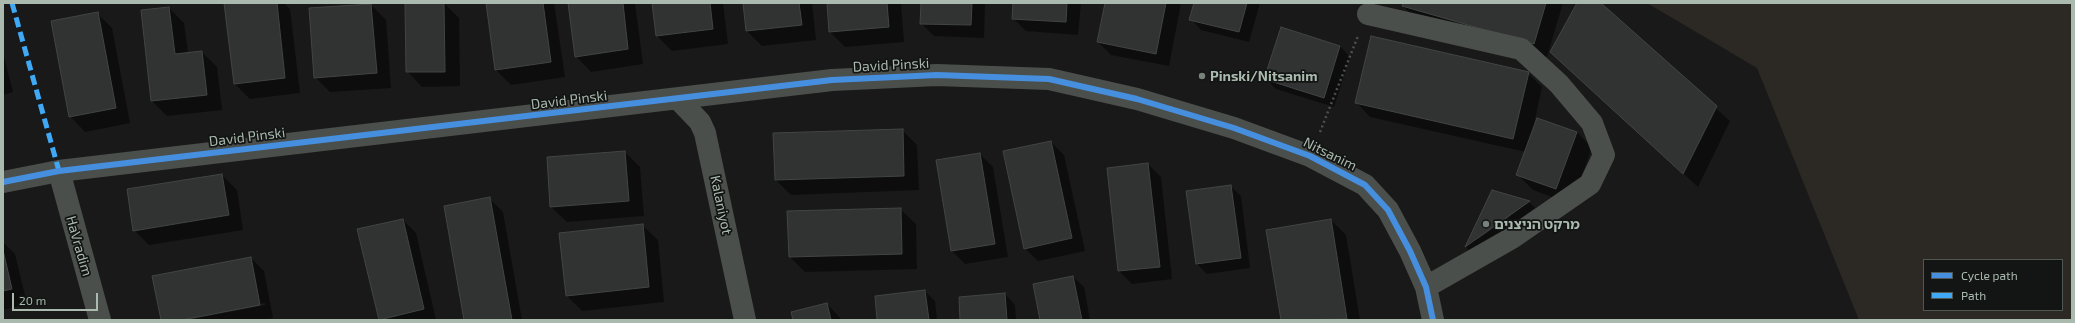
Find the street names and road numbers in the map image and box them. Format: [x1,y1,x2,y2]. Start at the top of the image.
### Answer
street label: David Pinski [852,55,930,75]
street label: David Pinski [530,87,608,113]
street label: David Pinski [208,124,286,150]
street label: Nitsanim [1301,134,1359,174]
street label: Kalaniyot [707,174,735,236]
street label: HaVradim [62,214,96,278]

